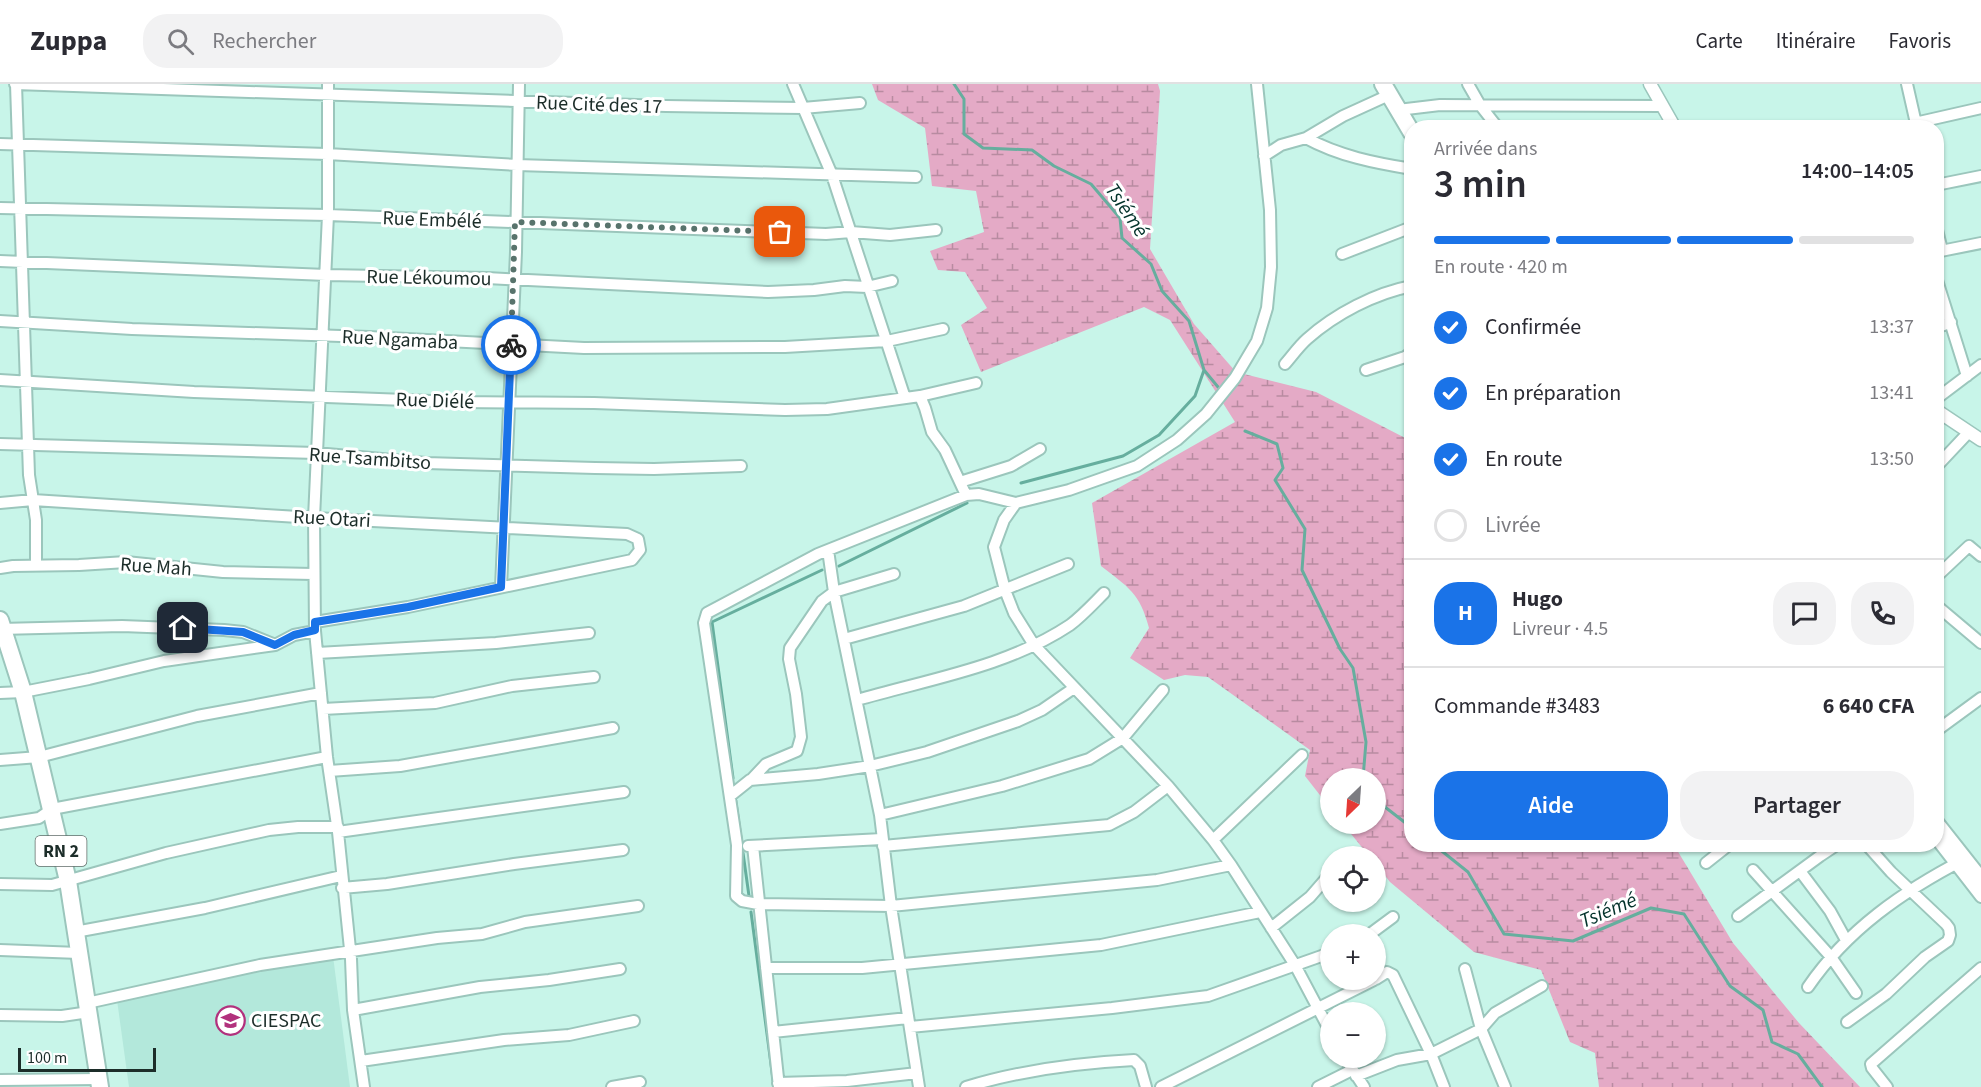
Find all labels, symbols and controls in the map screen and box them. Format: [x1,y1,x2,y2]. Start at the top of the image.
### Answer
search box [143,14,563,68]
text: Zuppa [30,21,107,61]
icon: search [164,25,197,58]
text: Rechercher [212,25,316,57]
text: Carte [1696,26,1743,56]
text: Itinéraire [1776,26,1855,56]
text: Favoris [1888,26,1951,56]
street label: Rue Cité des 17 [535,89,663,121]
text: Arrivée dans [1434,135,1537,163]
text: 14:00–14:05 [1801,155,1914,187]
text: 3 min [1434,157,1527,213]
water label: Tsiémé [1098,177,1157,244]
street label: Rue Embélé [382,204,482,236]
pin [754,206,805,257]
icon: bag [763,215,796,248]
text: En route · 420 m [1434,253,1568,281]
street label: Rue Lékoumou [366,263,492,293]
icon: check [1434,311,1467,344]
text: Confirmée [1485,311,1581,343]
text: 13:37 [1869,313,1914,341]
courier [481,315,541,375]
street label: Rue Ngamaba [341,323,459,357]
icon: bike [495,329,528,362]
icon: check [1434,377,1467,410]
text: En préparation [1485,377,1621,409]
text: 13:41 [1869,379,1914,407]
street label: Rue Diélé [395,386,475,416]
street label: Rue Tsambitso [308,441,432,477]
icon: check [1434,443,1467,476]
text: En route [1485,443,1562,475]
text: 13:50 [1869,445,1914,473]
street label: Rue Otari [292,503,372,535]
text: Livrée [1485,509,1541,541]
street label: Rue Mah [119,551,193,583]
button: chat [1773,582,1836,645]
button: phone [1851,582,1914,645]
text: Hugo [1512,583,1563,615]
text: H [1458,597,1473,629]
pin [157,602,208,653]
icon: home [166,611,199,644]
text: Livreur · 4.5 [1512,615,1608,643]
text: Commande #3483 [1434,690,1600,722]
text: 6 640 CFA [1823,690,1914,722]
north arrow [1320,768,1386,834]
map controls [1320,768,1386,1068]
button: Aide [1434,771,1668,840]
button: Partager [1680,771,1914,840]
road number: RN 2 [36,836,86,866]
button: locate [1320,846,1386,912]
water label: Tsiémé [1575,884,1642,936]
button: + [1320,924,1386,990]
button: − [1320,1002,1386,1068]
school or university icon: CIESPAC [214,1004,246,1036]
place label: CIESPAC [251,1007,321,1035]
scale bar [18,1045,156,1072]
text: 100 m [27,1047,67,1069]

